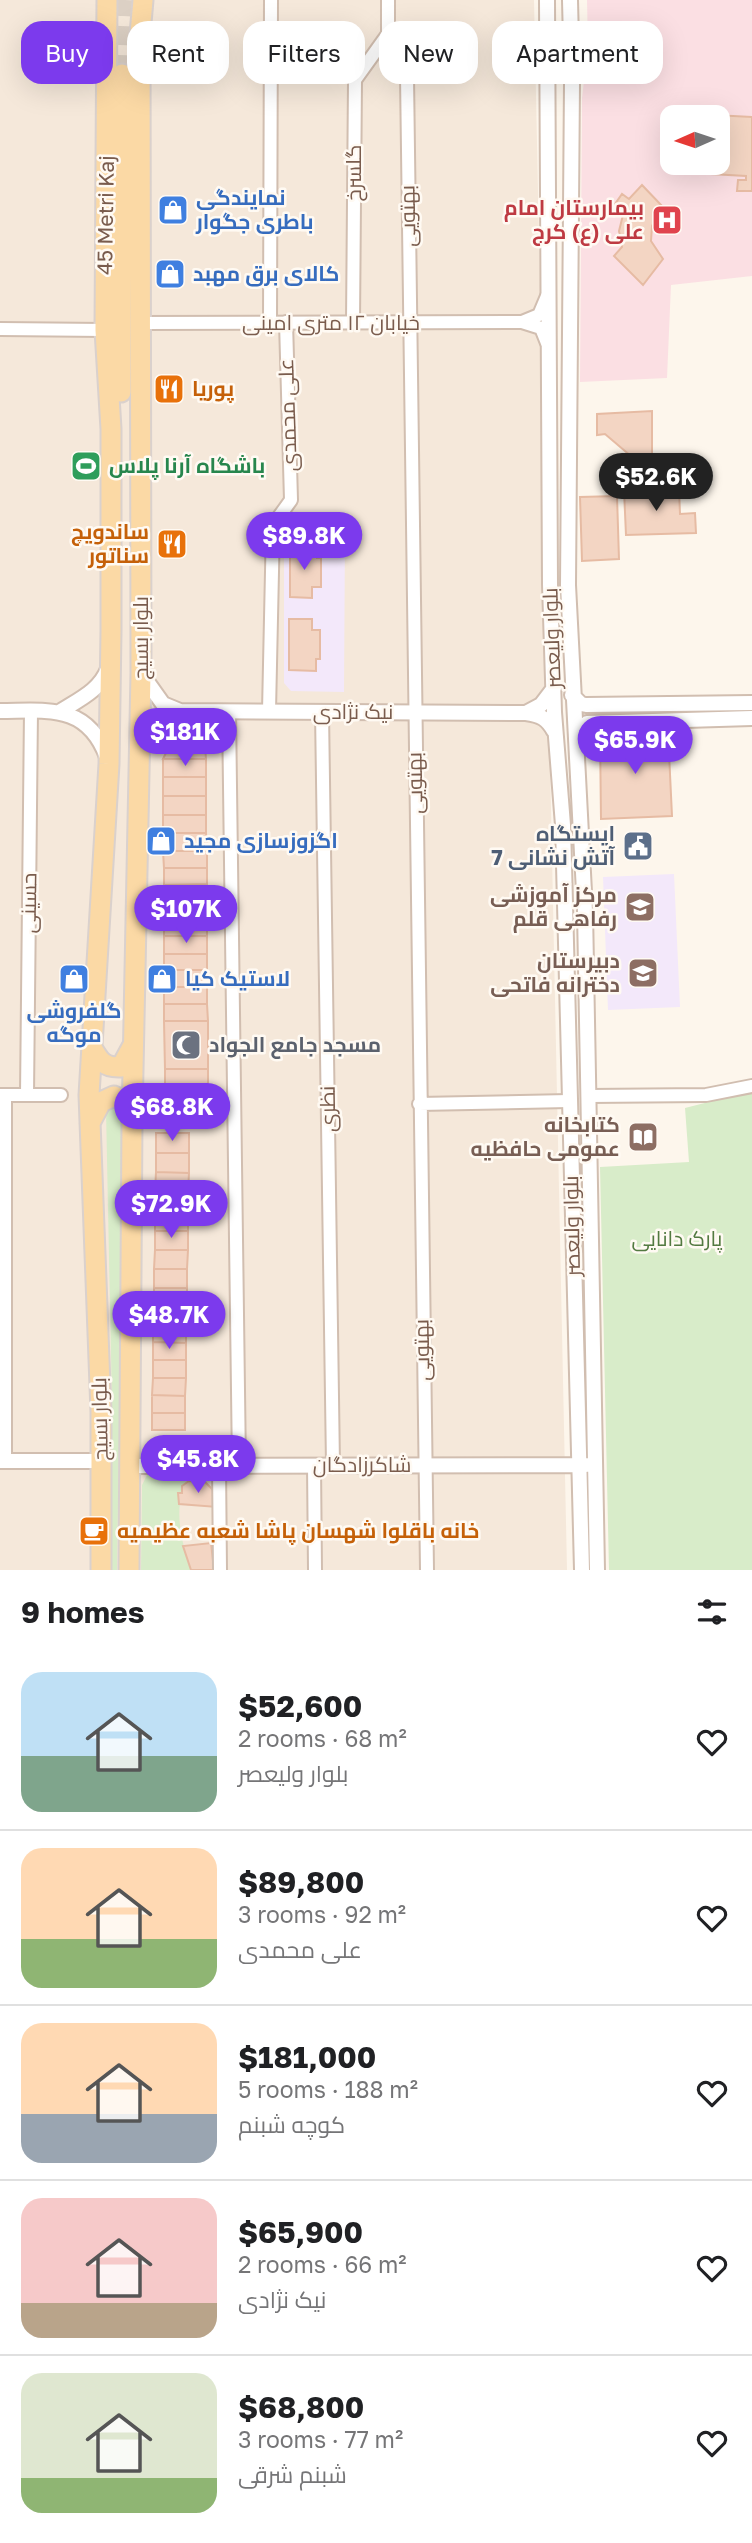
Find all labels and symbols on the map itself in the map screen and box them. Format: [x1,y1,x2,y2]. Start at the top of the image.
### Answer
north arrow [660,105,730,175]
street label: گلسرخ [340,145,368,201]
street label: 45 Metri Kaj [91,155,119,275]
place label: نمایندگی باطری جگوار [195,184,313,235]
street label: بهتویی [393,185,422,247]
shop icon: نمایندگی باطری جگوار [156,193,190,227]
place label: بیمارستان امام علی (ع) کرج [504,194,644,246]
hospital icon: بیمارستان امام علی (ع) کرج [650,203,684,237]
shop icon: کالای برق مهبد [153,257,187,291]
place label: کالای برق مهبد [193,260,339,287]
street label: خیابان ۱۲ متری امینی [242,309,420,336]
street label: علی محمدی [272,358,303,472]
restaurant icon: پوریا [152,372,186,406]
place label: پوریا [192,375,235,404]
sports icon: باشگاه آرنا پلاس [69,449,103,483]
place label: باشگاه آرنا پلاس [109,452,265,481]
pin: $52.6K [599,454,713,513]
pin: $89.8K [247,512,361,572]
place label: ساندویچ سناتور [71,518,149,569]
restaurant icon: ساندویچ سناتور [155,527,189,561]
street label: بلوار ولیعصر [536,587,566,690]
street label: بلوار بسیج [127,596,155,680]
street label: نیک نژادی [313,698,393,725]
pin: $181K [136,708,234,768]
pin: $65.9K [578,716,692,776]
street label: بهتویی [400,752,429,814]
place label: ایستگاه آتش نشانی 7 [491,820,615,870]
shop icon: اگزوزسازی مجید [144,824,178,858]
place label: اگزوزسازی مجید [184,827,338,854]
public building icon: ایستگاه آتش نشانی 7 [621,829,655,863]
street label: حسینی [14,872,43,934]
place label: مرکز آموزشی رفاهی قلم [490,881,617,933]
pin: $107K [137,886,235,945]
school or university icon: مرکز آموزشی رفاهی قلم [623,890,657,924]
place label: دبیرستان دخترانه فاتحی [490,947,620,997]
school or university icon: دبیرستان دخترانه فاتحی [626,956,660,990]
shop icon: گلفروشی موگه [57,962,91,996]
shop icon: لاستیک کیا [145,962,179,996]
place label: لاستیک کیا [185,965,290,991]
place label: گلفروشی موگه [26,997,122,1048]
mosque icon: مسجد جامع الجواد [169,1028,203,1062]
place label: مسجد جامع الجواد [209,1031,381,1059]
pin: $68.8K [115,1084,229,1143]
street label: نظری [314,1086,341,1132]
place label: کتابخانه عمومی حافظیه [470,1111,620,1162]
library icon: کتابخانه عمومی حافظیه [626,1120,660,1154]
street label: بلوار ولیعصر [557,1175,585,1278]
pin: $72.9K [114,1180,228,1240]
park label: پارک دانایی [632,1225,723,1253]
pin: $48.7K [112,1292,226,1351]
street label: بهتویی [407,1319,436,1381]
street label: بلوار بسیج [85,1377,115,1461]
pin: $45.8K [141,1436,255,1495]
street label: شاکرزادگان [313,1451,411,1478]
cafe icon: خانه باقلوا شهسان پاشا شعبه عظیمیه [77,1514,111,1548]
place label: خانه باقلوا شهسان پاشا شعبه عظیمیه [117,1517,479,1546]

